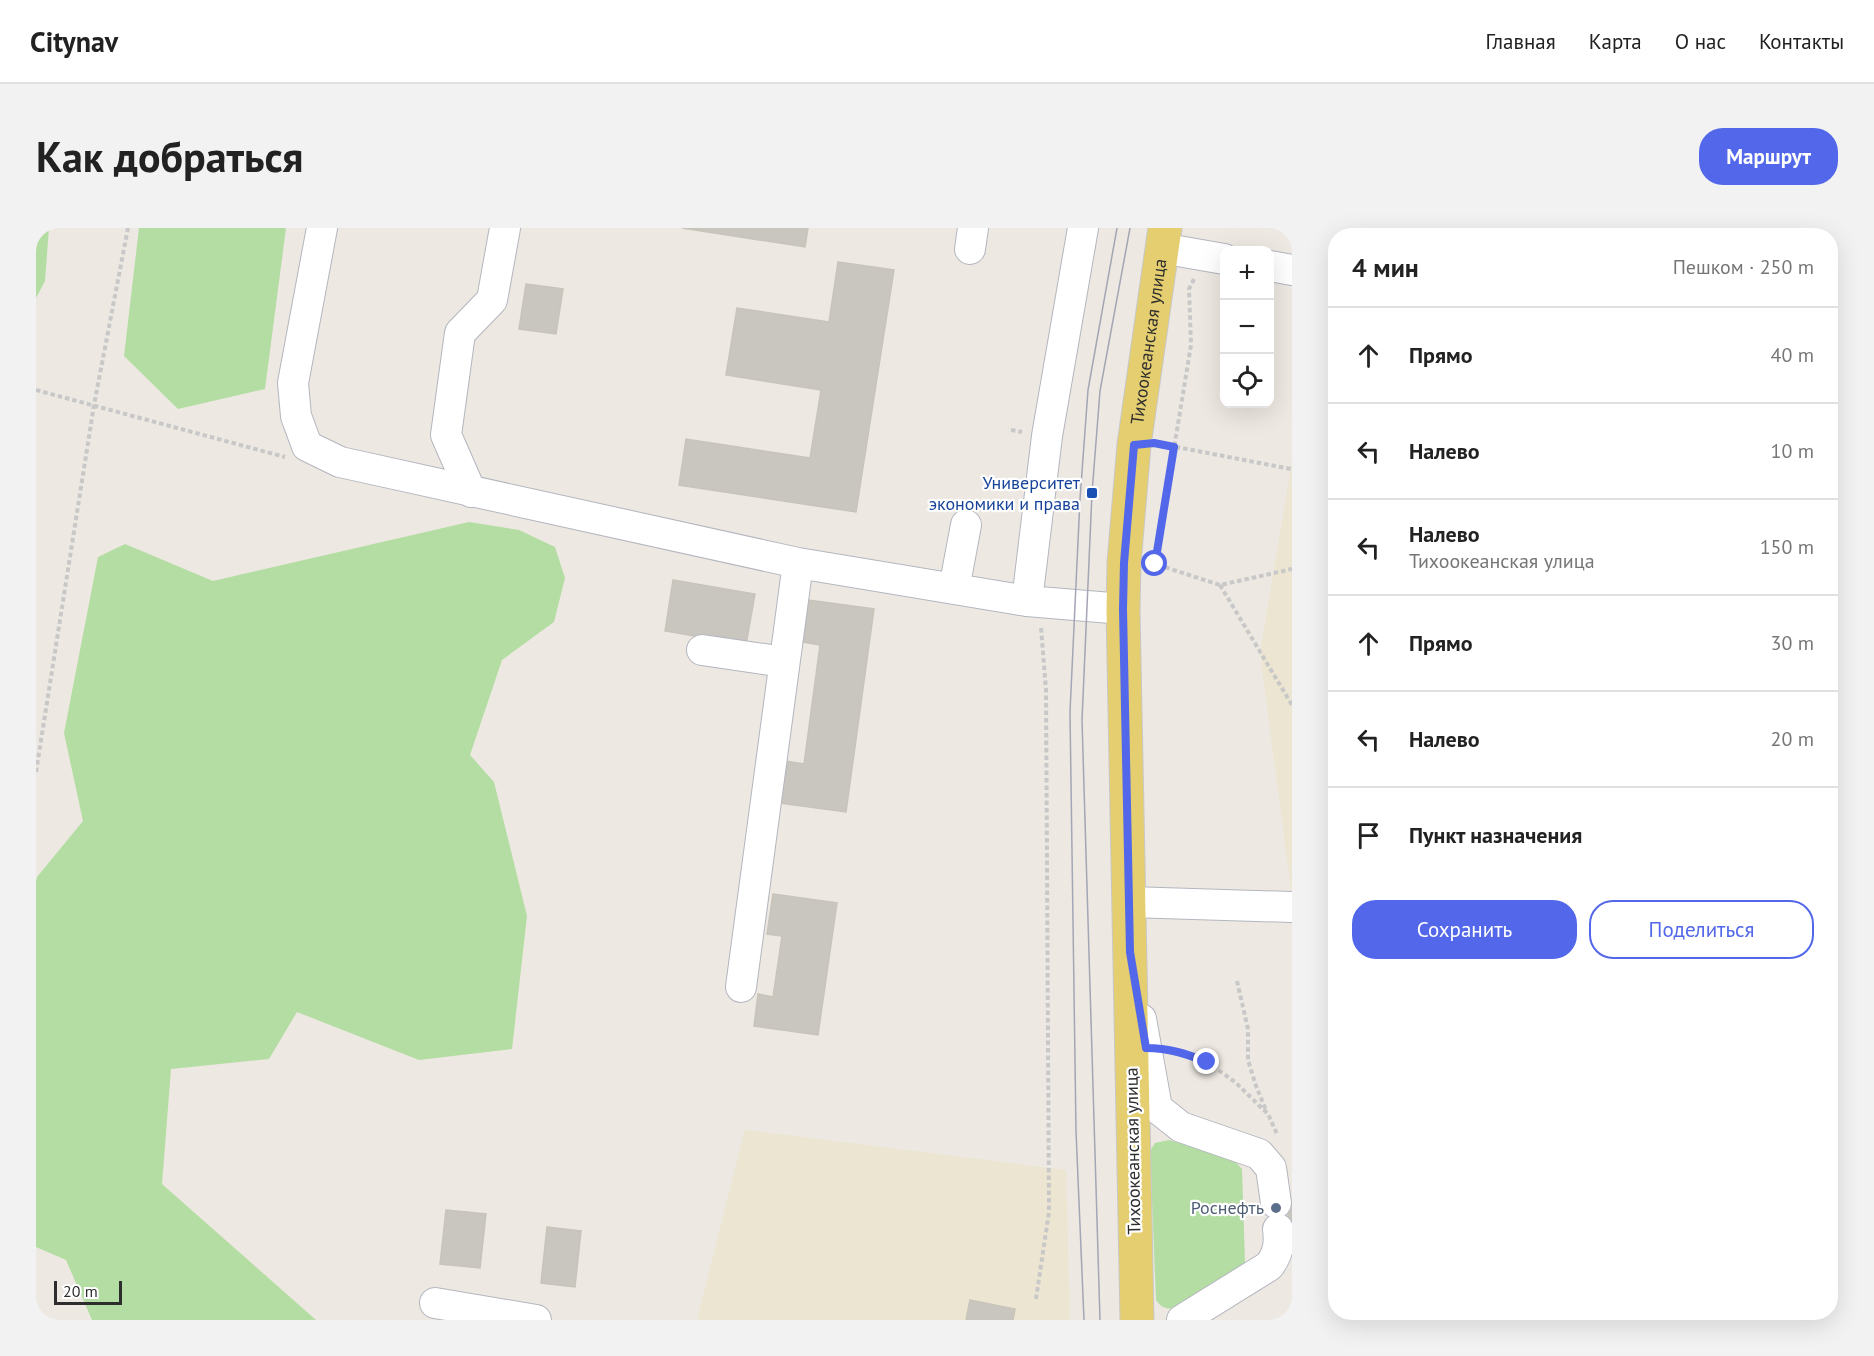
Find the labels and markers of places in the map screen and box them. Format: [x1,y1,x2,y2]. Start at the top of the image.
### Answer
place label: Университет экономики и права [929,471,1081,515]
marker: Университет экономики и права [1085,486,1099,500]
place label: Роснефть [1191,1196,1264,1219]
marker: Роснефть [1269,1201,1283,1215]

